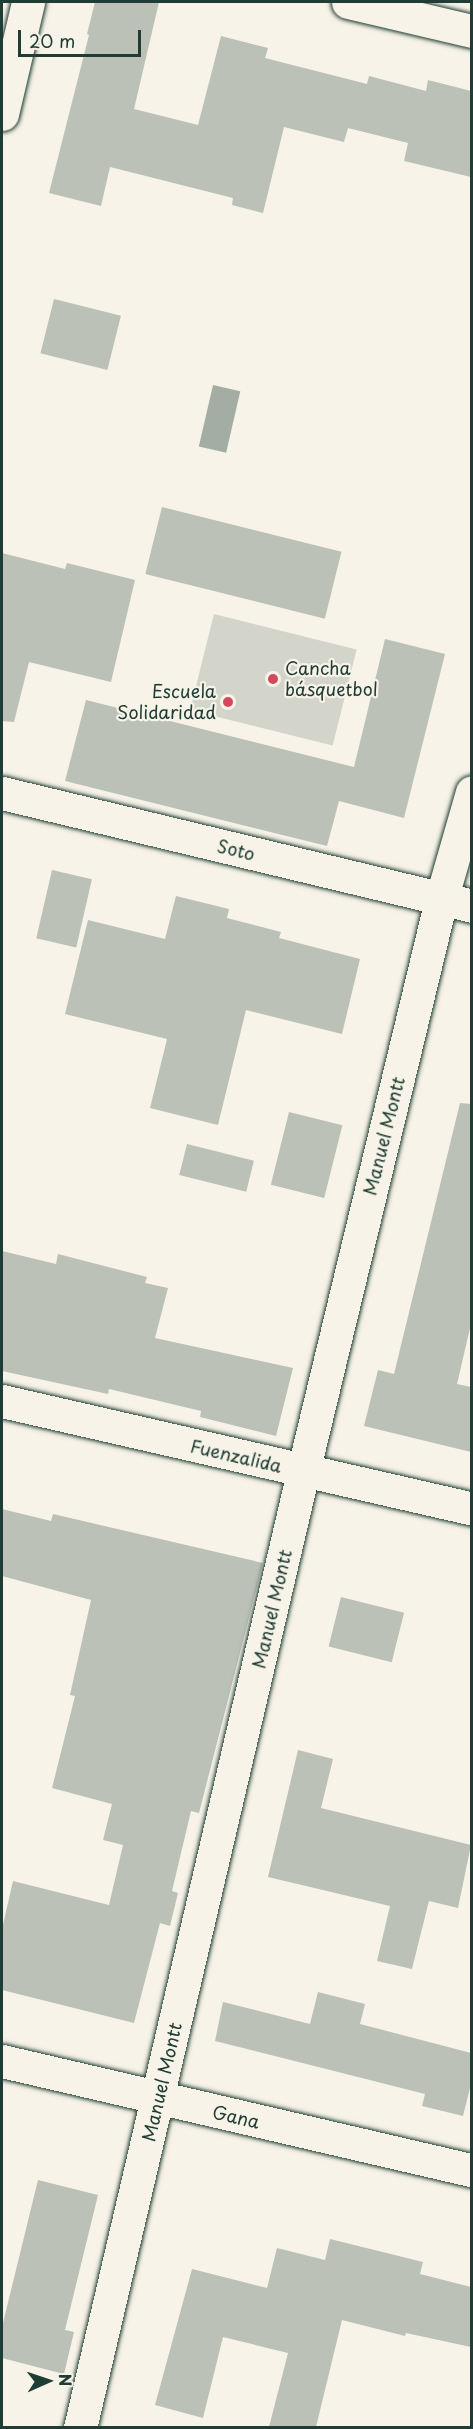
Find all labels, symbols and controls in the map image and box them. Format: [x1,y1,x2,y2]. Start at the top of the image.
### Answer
scale bar [21,18,144,56]
text: 20 m [29,27,75,54]
place label: Cancha básquetbol [285,658,378,700]
marker: Cancha básquetbol [266,672,280,686]
place label: Escuela Solidaridad [117,681,216,724]
marker: Escuela Solidaridad [221,695,235,709]
street label: Soto [215,835,257,865]
street label: Manuel Montt [359,1074,409,1198]
street label: Fuenzalida [188,1435,284,1477]
street label: Manuel Montt [248,1547,296,1671]
street label: Manuel Montt [138,2020,186,2144]
street label: Gana [210,2101,262,2133]
north arrow [18,2351,78,2411]
text: N [54,2373,78,2387]

